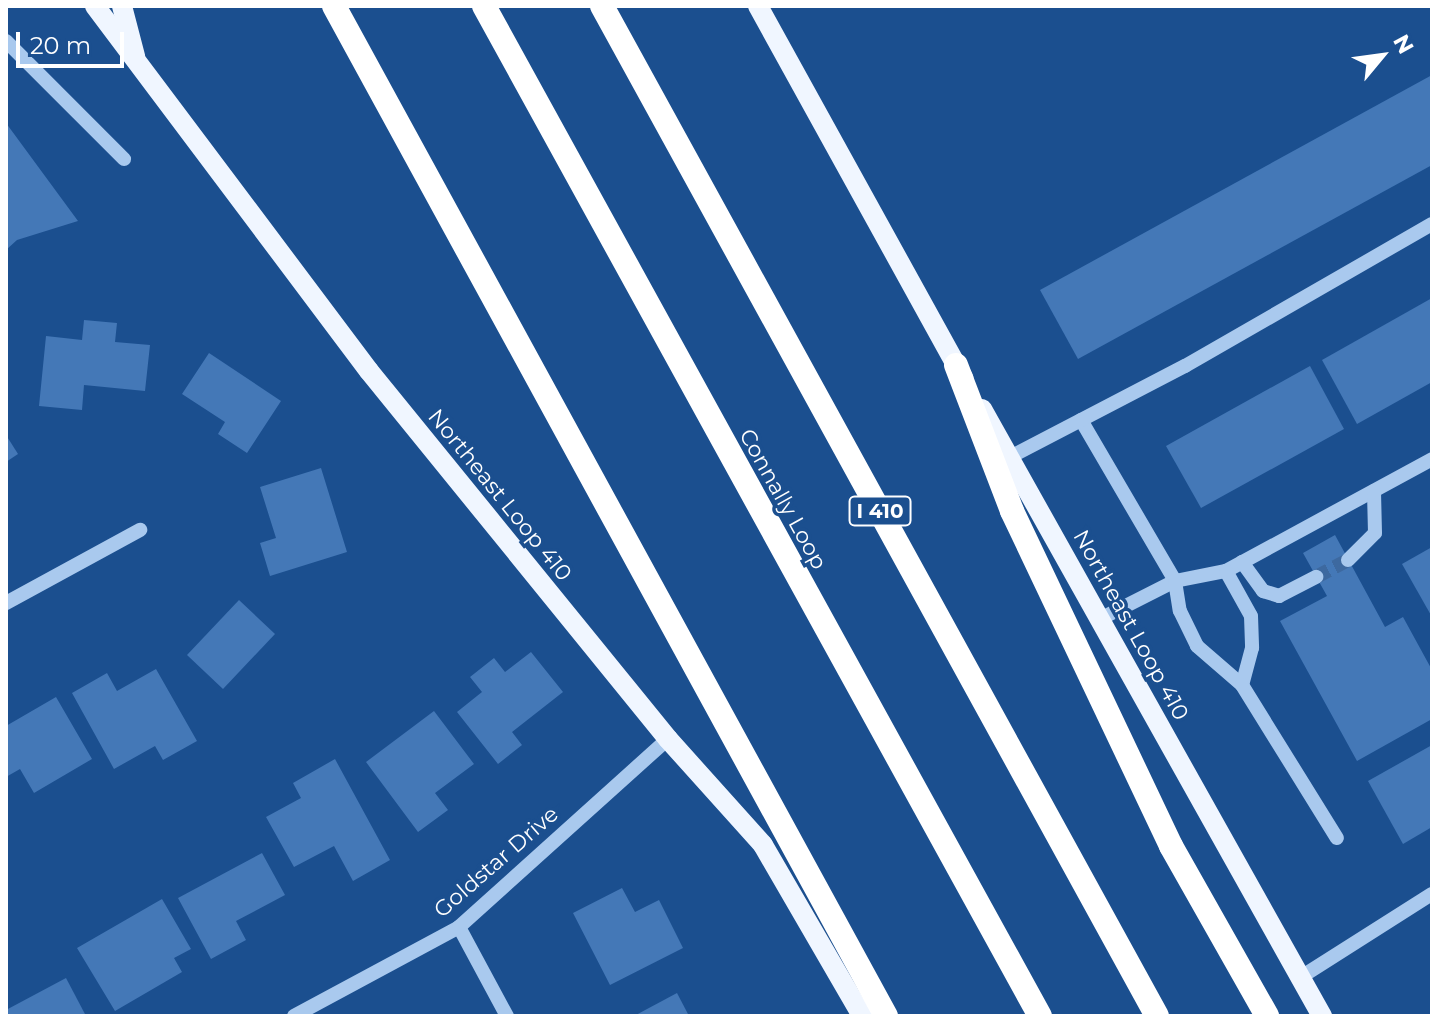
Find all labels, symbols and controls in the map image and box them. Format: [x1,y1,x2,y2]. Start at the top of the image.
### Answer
scale bar [20,16,128,66]
north arrow [1342,16,1422,96]
text: N [1387,30,1420,58]
text: 20 m [30,31,91,60]
street label: Northeast Loop 410 [423,404,577,586]
street label: Connally Loop [734,424,832,574]
road number: I 410 [848,495,912,527]
street label: Northeast Loop 410 [1068,525,1194,725]
street label: Goldstar Drive [428,801,564,923]

